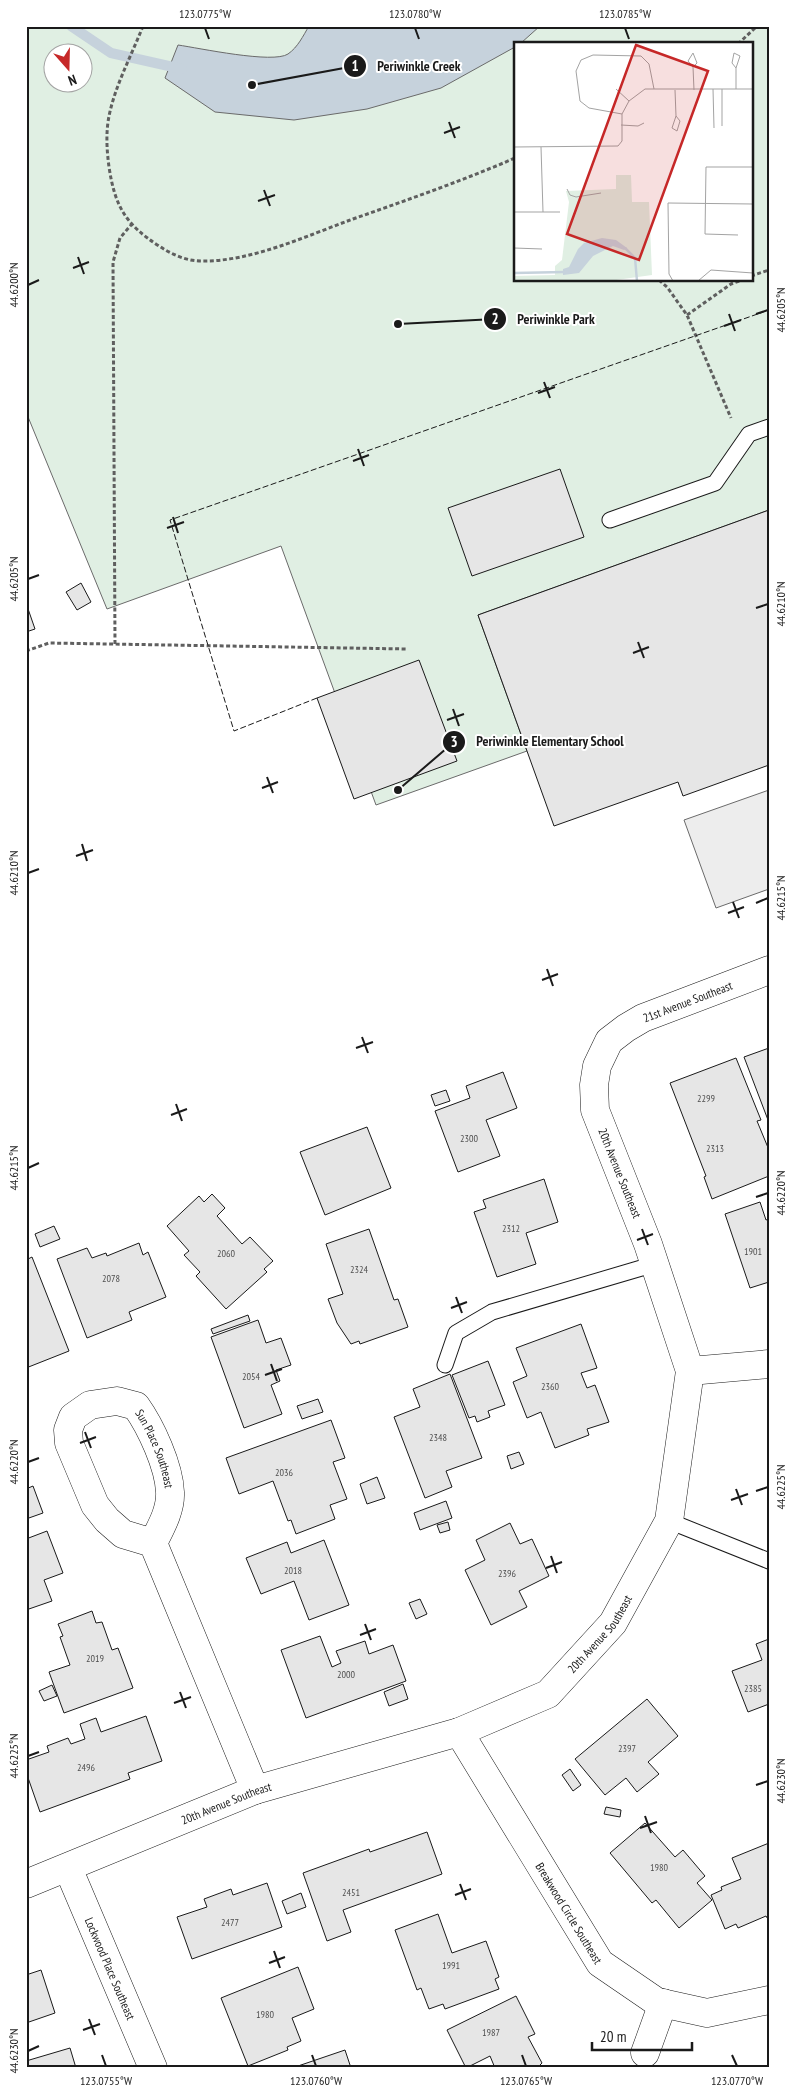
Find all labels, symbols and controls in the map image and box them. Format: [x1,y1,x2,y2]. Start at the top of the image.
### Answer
text: 123.0775°W [179,6,231,21]
text: 123.0780°W [389,6,441,21]
text: 123.0785°W [599,6,651,21]
north arrow [42,42,92,92]
inset map [514,42,752,281]
callout: Periwinkle Creek [342,52,471,81]
text: 1 [351,56,359,75]
text: Periwinkle Creek [377,57,461,75]
text: N [66,70,79,90]
text: 44.6200°N [6,262,21,308]
text: 44.6205°N [773,287,788,333]
callout: Periwinkle Park [483,305,605,334]
text: 2 [491,309,499,328]
text: Periwinkle Park [517,310,595,328]
text: 44.6205°N [6,556,21,602]
text: 44.6210°N [773,581,788,627]
callout: Periwinkle Elementary School [442,727,634,756]
text: 3 [450,732,458,751]
text: Periwinkle Elementary School [476,732,624,750]
text: 44.6210°N [6,850,21,896]
text: 44.6215°N [773,875,788,921]
street label: 21st Avenue Southeast [641,977,735,1025]
house number: 2299 [697,1092,715,1105]
street label: 20th Avenue Southeast [595,1126,645,1221]
house number: 2300 [460,1132,479,1145]
house number: 2313 [706,1142,724,1155]
text: 44.6215°N [6,1145,21,1191]
text: 44.6220°N [773,1170,788,1216]
house number: 2312 [502,1222,520,1235]
house number: 1901 [744,1245,762,1258]
house number: 2060 [217,1247,236,1260]
house number: 2324 [350,1263,369,1276]
house number: 2078 [102,1272,120,1285]
house number: 2054 [242,1370,261,1383]
house number: 2360 [541,1380,560,1393]
street label: Sun Place Southeast [133,1406,177,1490]
house number: 2348 [429,1431,447,1444]
text: 44.6220°N [6,1439,21,1485]
text: 44.6225°N [773,1464,788,1510]
house number: 2036 [275,1466,294,1479]
house number: 2018 [284,1564,302,1577]
house number: 2396 [498,1567,517,1580]
street label: 20th Avenue Southeast [564,1591,635,1676]
house number: 2019 [86,1652,104,1665]
house number: 2000 [337,1668,356,1681]
house number: 2385 [744,1682,762,1695]
text: 44.6225°N [6,1733,21,1779]
house number: 2397 [618,1742,636,1755]
text: 44.6230°N [773,1758,788,1804]
house number: 2496 [77,1761,96,1774]
street label: 20th Avenue Southeast [179,1778,273,1827]
street label: Breakwood Circle Southeast [533,1860,606,1967]
house number: 1980 [650,1861,669,1874]
house number: 2451 [342,1886,360,1899]
street label: Lockwood Place Southeast [82,1915,139,2022]
house number: 2477 [221,1916,239,1929]
house number: 1991 [442,1959,460,1972]
house number: 1980 [256,2008,275,2021]
scale bar [592,2019,692,2051]
house number: 1987 [482,2026,500,2039]
text: 20 m [600,2027,626,2046]
text: 44.6230°N [6,2028,21,2074]
text: 123.0755°W [80,2073,132,2088]
text: 123.0760°W [290,2073,342,2088]
text: 123.0765°W [500,2073,552,2088]
text: 123.0770°W [711,2073,763,2088]

